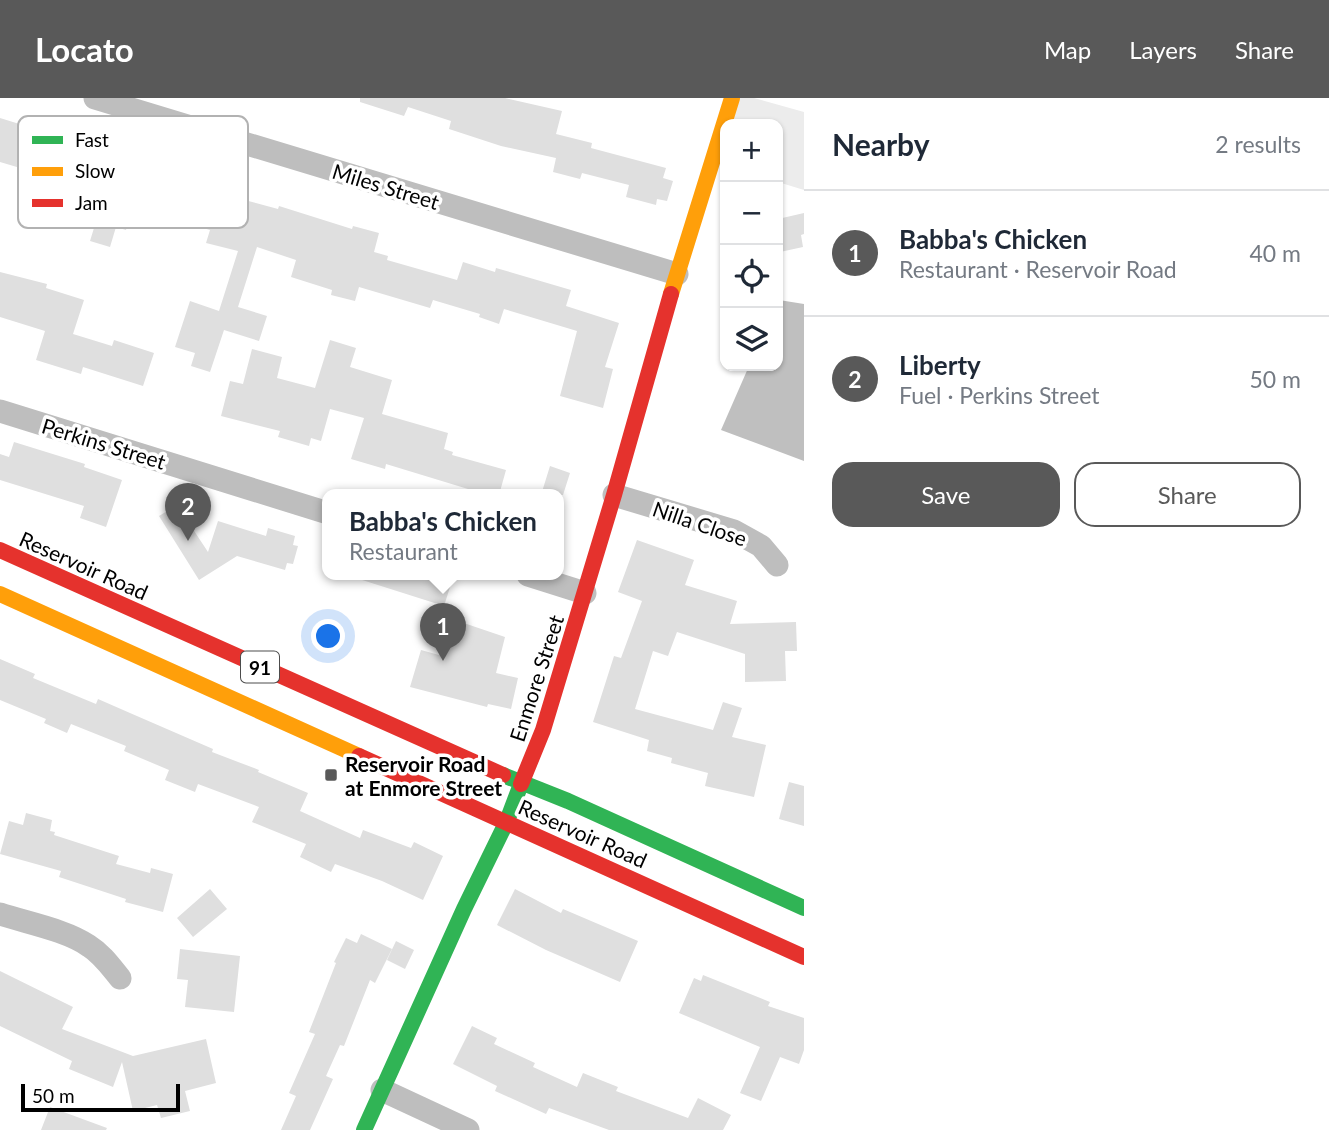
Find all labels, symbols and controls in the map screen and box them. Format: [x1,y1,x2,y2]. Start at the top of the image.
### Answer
text: Locato [35,29,134,69]
text: Map [1044,35,1091,64]
text: Layers [1129,35,1197,64]
text: Share [1235,35,1294,64]
legend [18,116,248,228]
map controls [720,119,783,371]
button: + [720,119,783,182]
text: Nearby [832,126,930,162]
text: Fast [75,128,109,151]
text: 2 results [1215,130,1301,158]
street label: Miles Street [330,158,443,214]
text: Slow [75,159,115,182]
button: − [720,182,783,245]
text: Jam [75,191,108,214]
text: Babba's Chicken [899,223,1087,255]
text: 1 [848,239,862,267]
text: 40 m [1250,239,1301,267]
button: locate [720,245,783,308]
text: Restaurant · Reservoir Road [899,255,1177,283]
button: layers [720,308,783,371]
text: Liberty [899,349,981,381]
text: 2 [848,365,862,393]
text: 50 m [1250,365,1301,393]
text: Fuel · Perkins Street [899,381,1099,409]
street label: Perkins Street [39,412,169,474]
button: Save [832,462,1060,527]
button: Share [1074,462,1301,527]
pin: 2 [165,483,211,541]
popup [322,489,564,580]
street label: Nilla Close [650,495,750,551]
text: Babba's Chicken [349,505,537,537]
street label: Reservoir Road [16,526,152,604]
text: Restaurant [349,537,458,565]
pin: 1 [420,603,466,661]
street label: Enmore Street [504,611,568,744]
your location [311,619,345,653]
road number: 91 [241,652,279,682]
place label: Reservoir Road at Enmore Street [345,751,502,800]
marker: Reservoir Road at Enmore Street [323,767,339,783]
street label: Reservoir Road [515,794,651,872]
scale bar [21,1081,180,1113]
text: 50 m [32,1084,75,1107]

